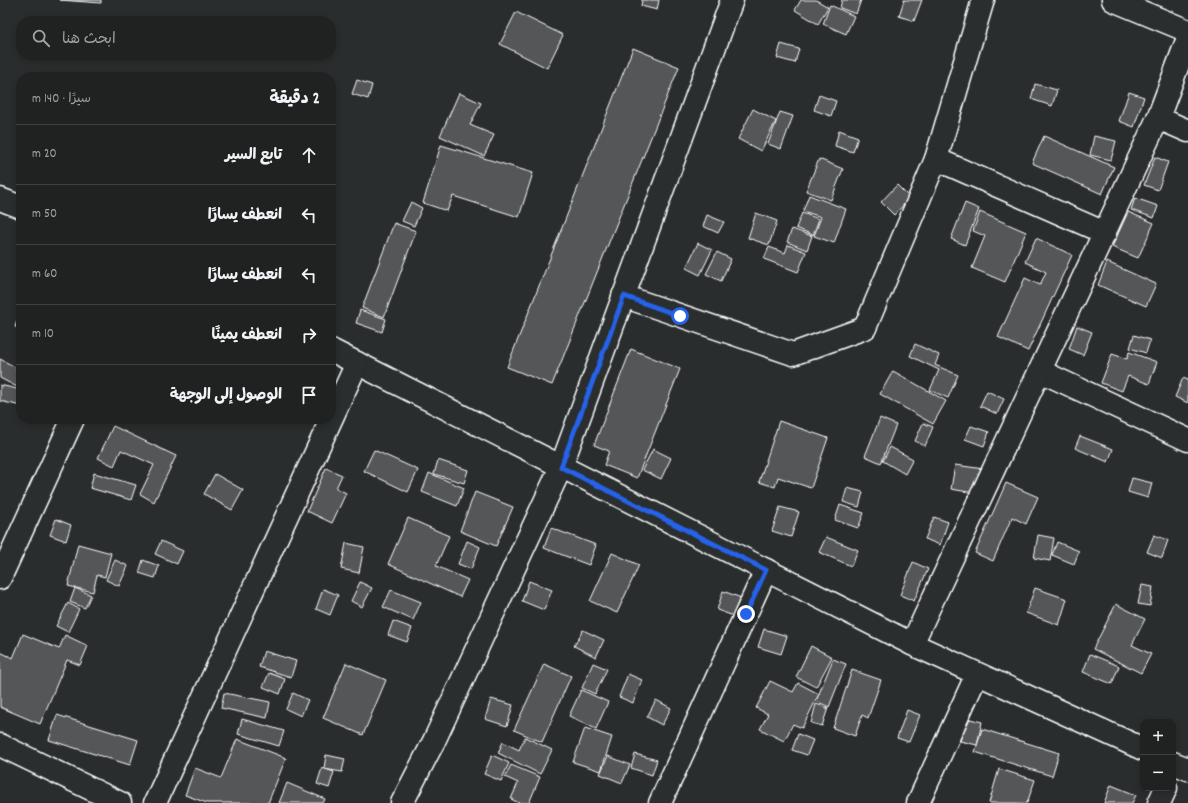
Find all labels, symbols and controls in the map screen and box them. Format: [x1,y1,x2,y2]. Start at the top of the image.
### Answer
search box [16,16,336,60]
icon: search [30,27,52,49]
text: ابحث هنا [62,29,116,51]
text: 2 دقيقة [269,88,320,112]
text: سيرًا · 140 m [32,90,91,109]
icon: ahead [298,144,320,166]
text: 20 m [32,145,57,164]
text: تابع السير [225,145,282,167]
icon: left [298,204,320,226]
text: 50 m [32,205,57,224]
text: انعطف يسارًا [208,205,282,227]
icon: left [298,264,320,286]
text: 60 m [32,265,57,284]
text: انعطف يسارًا [208,265,282,287]
route start [671,307,689,325]
icon: right [298,324,320,346]
text: 10 m [32,325,54,344]
text: انعطف يمينًا [212,325,282,347]
icon: arrive [298,384,320,406]
text: الوصول إلى الوجهة [170,385,282,407]
route end [737,605,755,623]
map controls [1140,719,1176,791]
button: + [1140,719,1176,755]
button: − [1140,755,1176,791]

